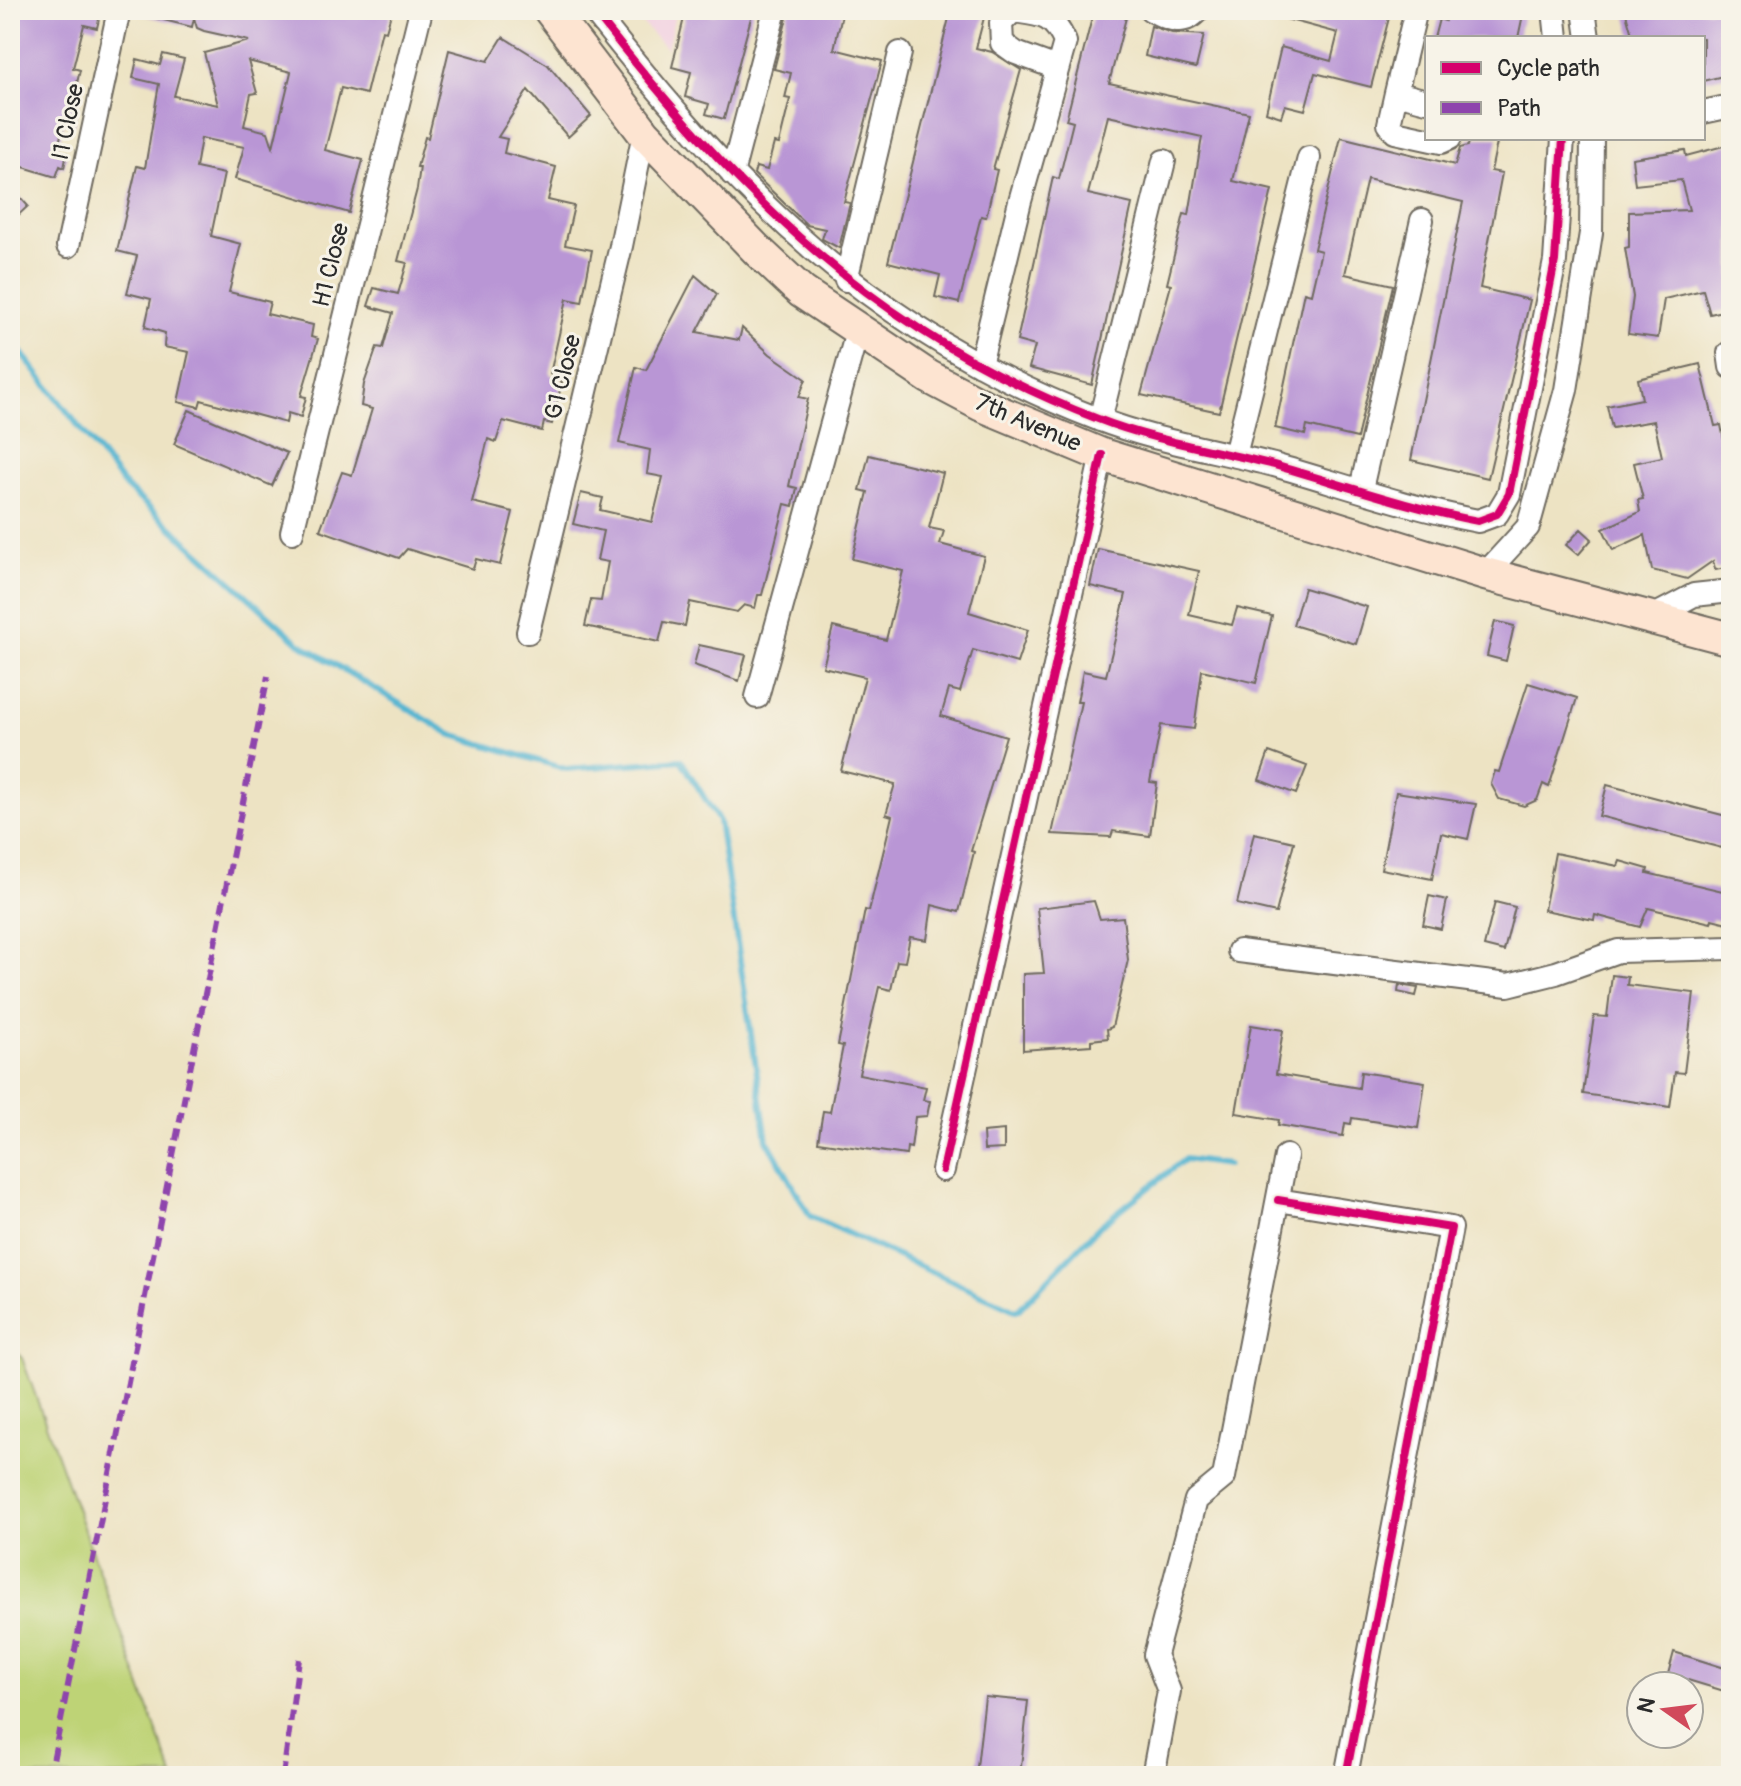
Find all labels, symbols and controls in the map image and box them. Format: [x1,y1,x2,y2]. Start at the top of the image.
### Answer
legend [1425,36,1705,140]
text: Cycle path [1497,54,1600,83]
street label: I1 Close [46,81,90,163]
text: Path [1497,94,1541,123]
street label: H1 Close [307,220,355,310]
street label: G1 Close [538,331,588,422]
street label: 7th Avenue [971,388,1086,458]
north arrow [1625,1670,1705,1750]
text: N [1631,1695,1662,1716]

